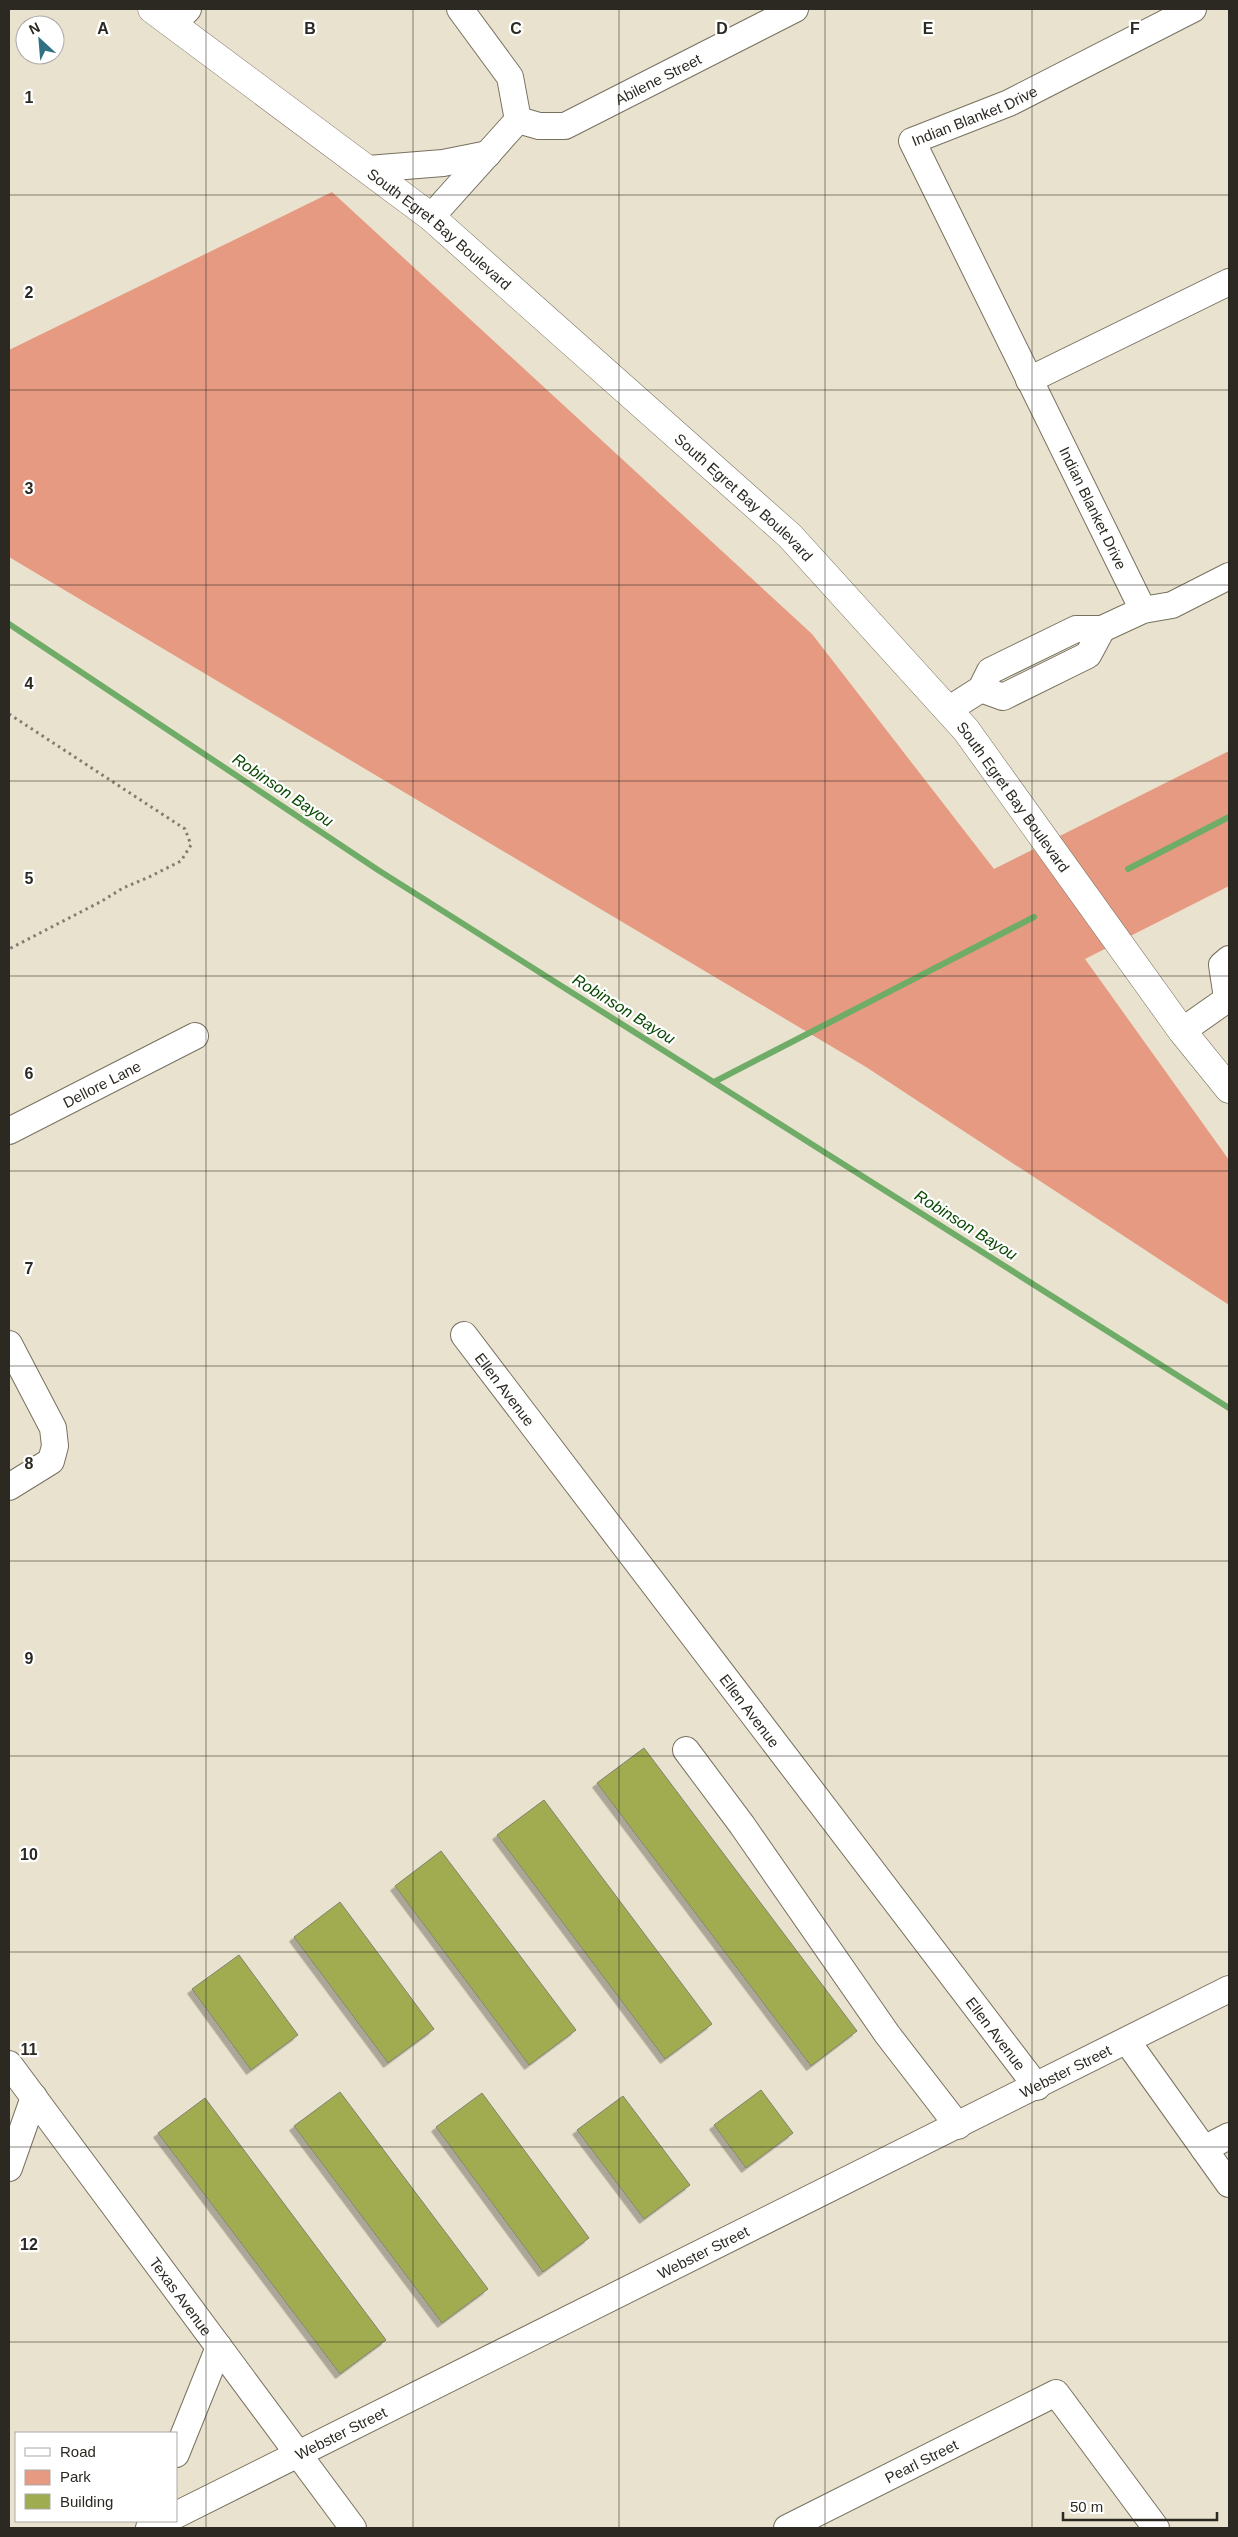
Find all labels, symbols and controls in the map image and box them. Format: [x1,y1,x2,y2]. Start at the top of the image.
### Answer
north arrow [15,15,65,65]
text: N [26,19,42,38]
text: A [97,20,109,37]
text: B [304,20,316,37]
text: C [510,20,522,37]
text: D [716,20,728,37]
text: E [923,20,934,37]
text: F [1130,20,1140,37]
street label: Abilene Street [612,49,704,108]
street label: Indian Blanket Drive [909,82,1040,149]
text: 1 [25,89,34,106]
street label: South Egret Bay Boulevard [365,164,515,293]
text: 2 [25,284,34,301]
street label: South Egret Bay Boulevard [672,429,817,564]
street label: Indian Blanket Drive [1056,444,1130,572]
text: 3 [25,480,34,497]
text: 4 [25,675,34,692]
street label: South Egret Bay Boulevard [954,718,1073,875]
water label: Robinson Bayou [230,750,337,830]
text: 5 [25,870,34,887]
water label: Robinson Bayou [570,971,678,1047]
street label: Dellore Lane [60,1057,143,1111]
text: 6 [25,1065,34,1082]
water label: Robinson Bayou [912,1187,1020,1263]
text: 7 [25,1260,34,1277]
street label: Ellen Avenue [472,1349,538,1429]
text: 8 [25,1455,34,1472]
text: 9 [25,1650,34,1667]
street label: Ellen Avenue [717,1671,783,1750]
text: 10 [20,1846,38,1863]
street label: Ellen Avenue [963,1993,1029,2073]
text: 11 [21,2041,38,2058]
street label: Webster Street [1017,2041,1114,2101]
street label: Webster Street [654,2222,752,2282]
text: 12 [20,2236,38,2253]
street label: Texas Avenue [147,2254,216,2339]
street label: Webster Street [292,2402,390,2463]
legend [15,2432,178,2522]
street label: Pearl Street [882,2435,961,2486]
text: Road [60,2443,96,2460]
text: Park [60,2468,91,2485]
scale bar [1063,2490,1217,2522]
text: Building [60,2493,113,2510]
text: 50 m [1070,2498,1103,2515]

